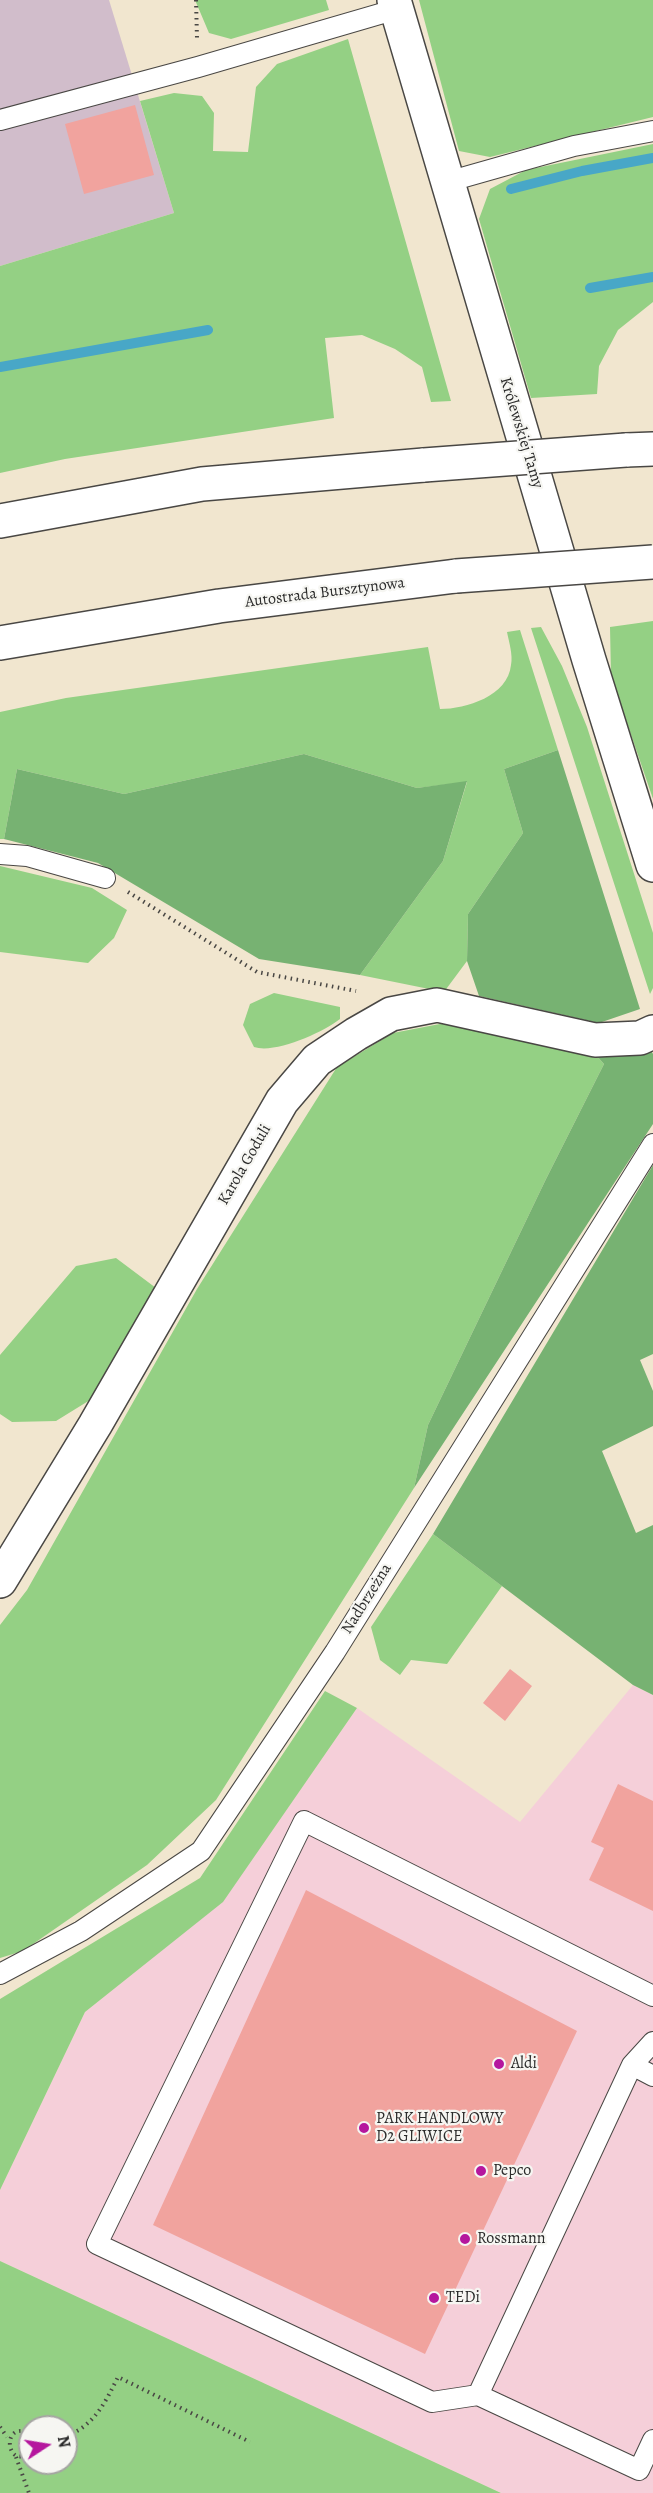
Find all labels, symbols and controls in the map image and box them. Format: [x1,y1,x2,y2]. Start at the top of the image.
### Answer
street label: Królewskiej Tamy [495,375,547,491]
street label: Autostrada Bursztynowa [244,574,406,612]
street label: Karola Goduli [214,1121,276,1209]
street label: Nadbrzeżna [338,1560,396,1638]
place label: Aldi [511,2054,537,2074]
marker: Aldi [492,2057,506,2071]
place label: PARK HANDLOWY D2 GLIWICE [376,2109,503,2147]
marker: PARK HANDLOWY D2 GLIWICE [357,2121,371,2135]
place label: Pepco [493,2161,531,2181]
marker: Pepco [474,2164,488,2178]
place label: Rossmann [477,2229,545,2249]
marker: Rossmann [458,2232,472,2246]
place label: TEDi [446,2288,480,2308]
marker: TEDi [427,2291,441,2305]
north arrow [18,2415,78,2475]
text: N [52,2434,76,2450]

